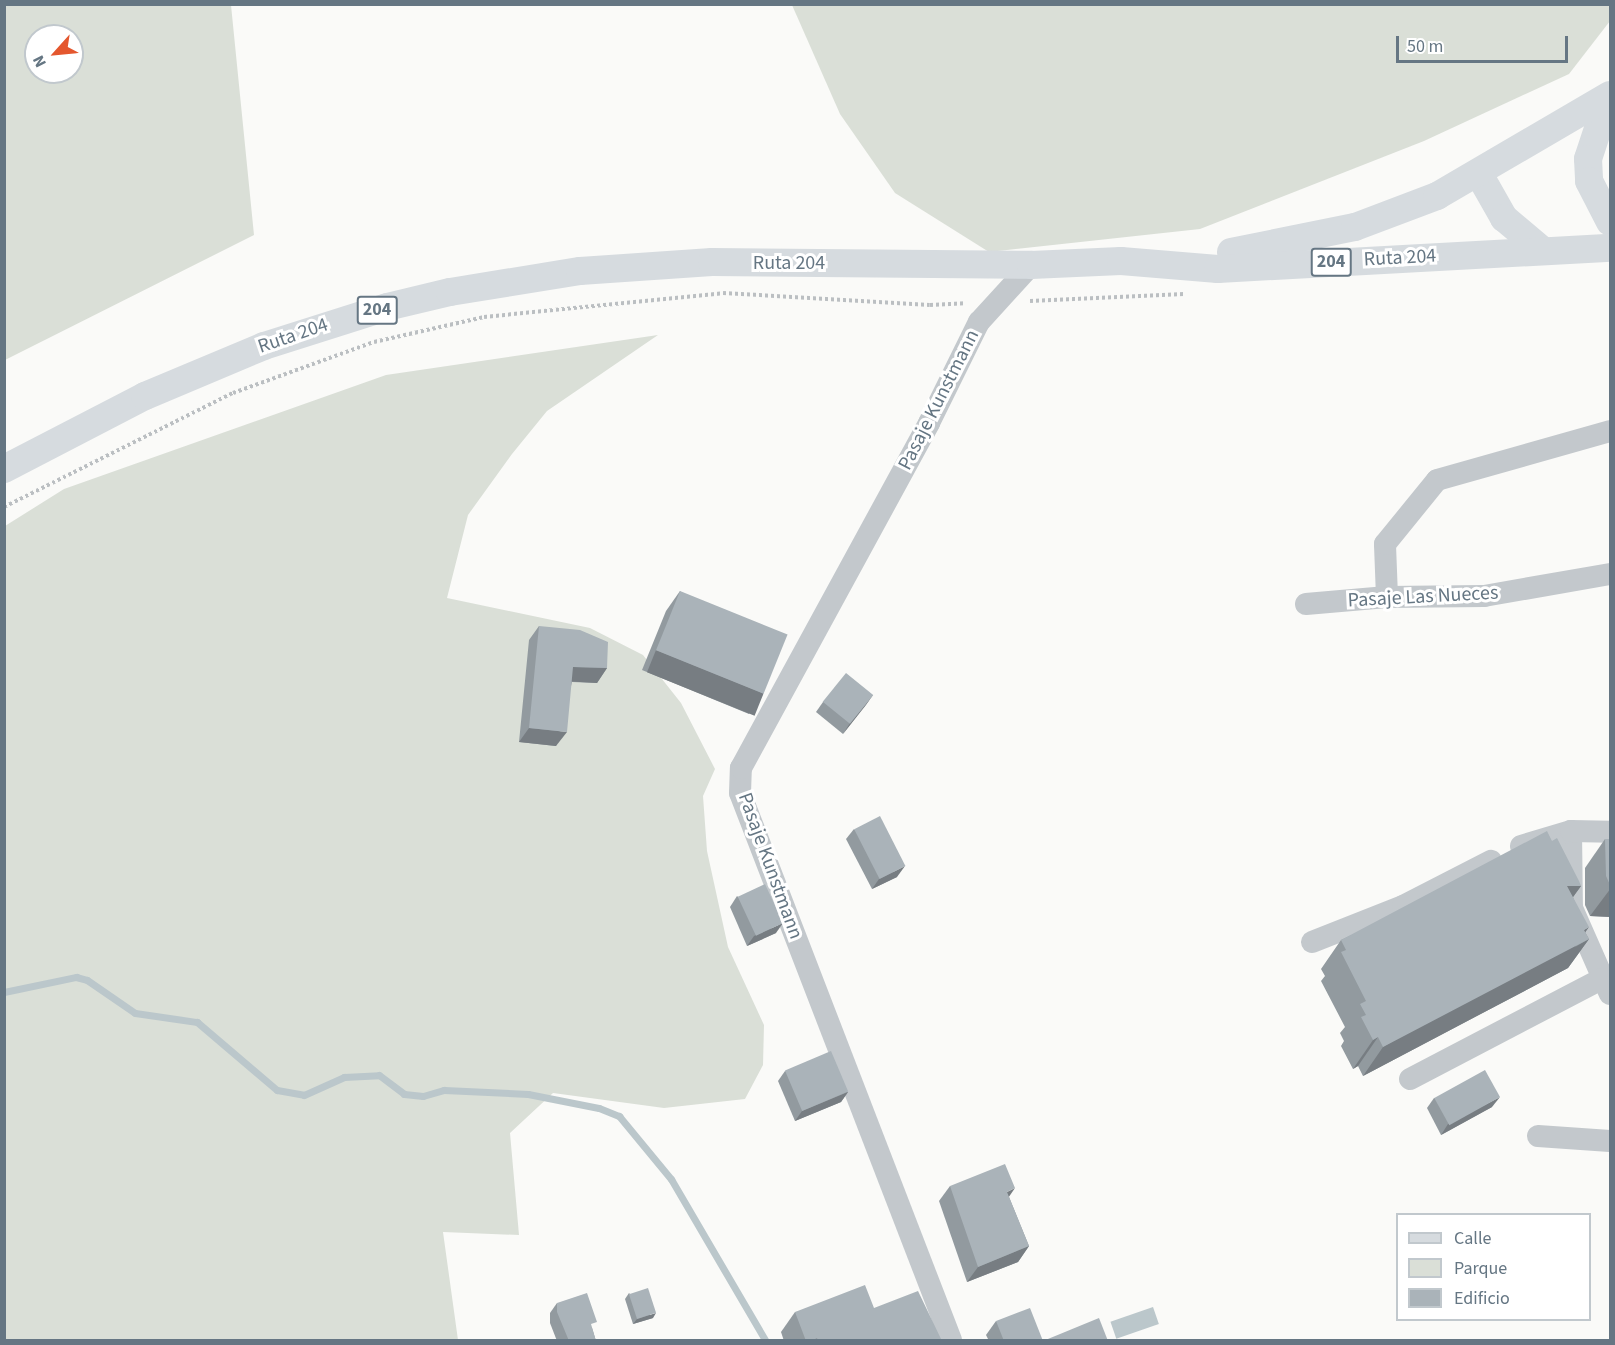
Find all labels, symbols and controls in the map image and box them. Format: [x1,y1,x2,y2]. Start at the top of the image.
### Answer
north arrow [24,24,84,84]
scale bar [1399,24,1572,62]
text: 50 m [1407,34,1443,59]
text: N [28,52,52,71]
street label: Ruta 204 [1363,244,1437,272]
road number: 204 [1310,247,1352,277]
street label: Ruta 204 [753,251,825,275]
road number: 204 [356,295,398,325]
street label: Ruta 204 [255,313,331,359]
street label: Pasaje Kunstmann [893,326,985,474]
street label: Pasaje Las Nueces [1347,581,1499,613]
street label: Pasaje Kunstmann [732,789,808,943]
legend [1396,1213,1591,1321]
text: Calle [1454,1226,1491,1251]
text: Parque [1454,1256,1507,1281]
text: Edificio [1454,1286,1510,1311]

